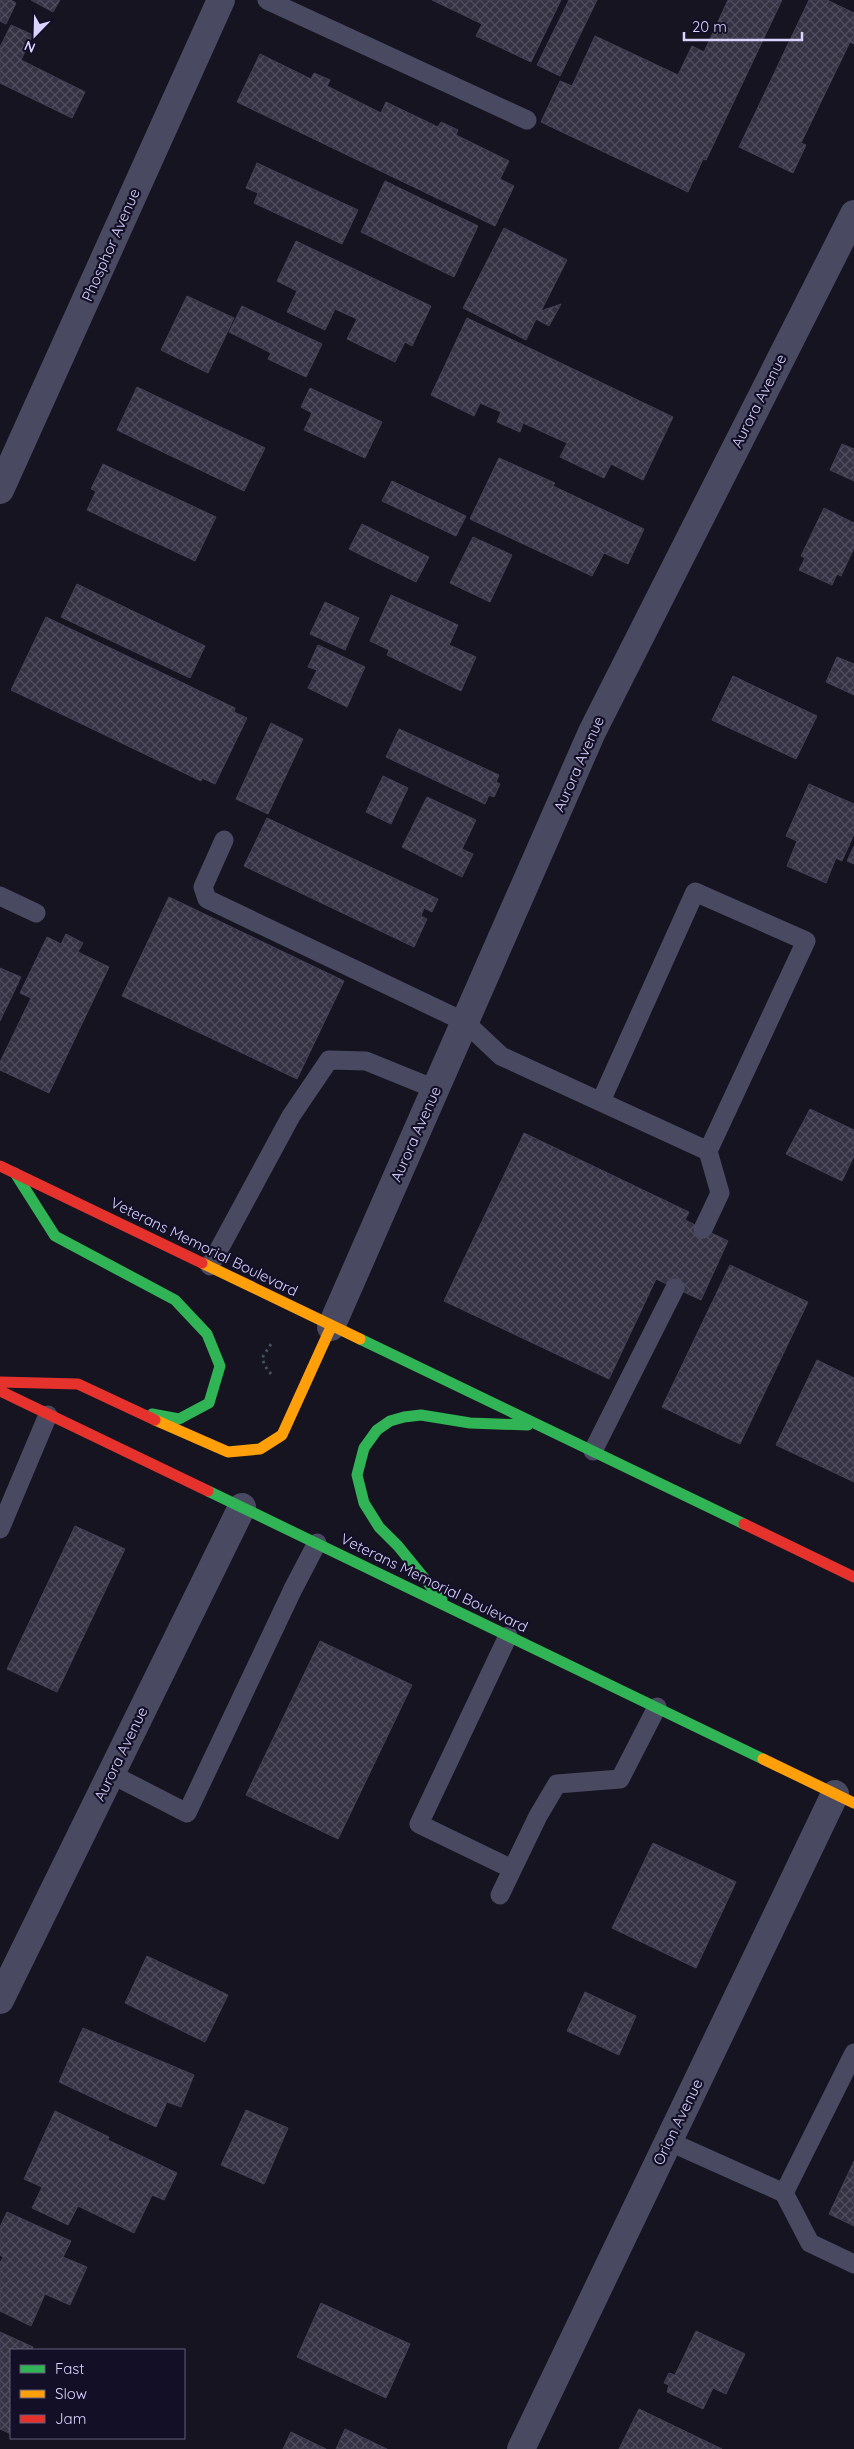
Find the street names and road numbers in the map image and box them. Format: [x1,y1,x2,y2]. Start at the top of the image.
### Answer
street label: Phosphor Avenue [77,185,144,304]
street label: Aurora Avenue [727,351,790,451]
street label: Aurora Avenue [549,713,608,815]
street label: Aurora Avenue [386,1083,445,1185]
street label: Veterans Memorial Boulevard [108,1193,301,1300]
street label: Veterans Memorial Boulevard [338,1529,531,1636]
street label: Aurora Avenue [90,1703,152,1804]
street label: Orion Avenue [648,2076,707,2168]

